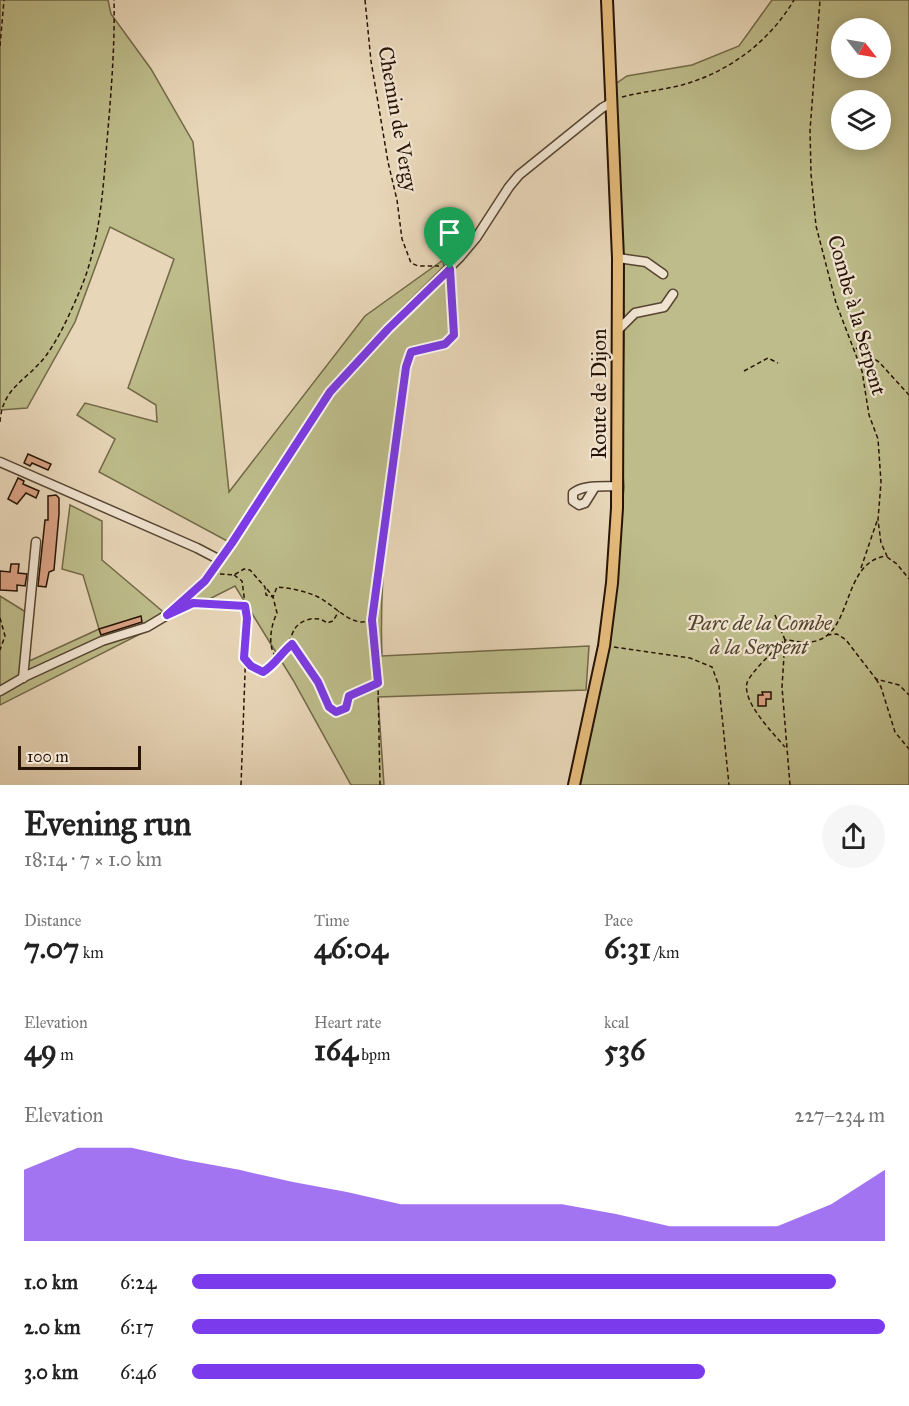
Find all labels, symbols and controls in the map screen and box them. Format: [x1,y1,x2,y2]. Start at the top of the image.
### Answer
north arrow [831,18,891,78]
map controls [831,18,891,150]
street label: Chemin de Vergy [372,44,424,195]
button: layers [831,90,891,150]
pin [424,207,475,269]
icon: arrive [433,216,466,249]
street label: Combe à la Serpent [822,232,892,398]
street label: Route de Dijon [586,329,612,459]
park label: Parc de la Combe à la Serpent [686,610,833,660]
scale bar [18,743,141,770]
text: 100 m [27,747,69,766]
text: Evening run [24,804,191,844]
button: share [822,805,885,868]
text: 18:14 · 7 × 1.0 km [24,847,162,871]
text: Distance [24,911,81,930]
text: Time [314,911,349,930]
text: Pace [604,911,633,930]
text: 7.07 [24,930,79,966]
text: 46:04 [314,930,388,966]
text: 6:31 [604,930,651,966]
text: km [79,943,104,962]
text: /km [651,943,679,962]
text: Elevation [24,1013,88,1032]
text: Heart rate [314,1013,381,1032]
text: kcal [604,1013,629,1032]
text: 49 [24,1032,57,1068]
text: 164 [314,1032,358,1068]
text: 536 [604,1032,645,1068]
text: m [57,1045,74,1064]
text: bpm [358,1045,390,1064]
text: Elevation [24,1103,103,1127]
text: 227–234 m [795,1103,885,1127]
text: 1.0 km [24,1270,78,1294]
text: 6:24 [120,1270,156,1294]
text: 2.0 km [24,1315,80,1339]
text: 6:17 [120,1315,154,1339]
text: 3.0 km [24,1360,78,1384]
text: 6:46 [120,1360,157,1384]

